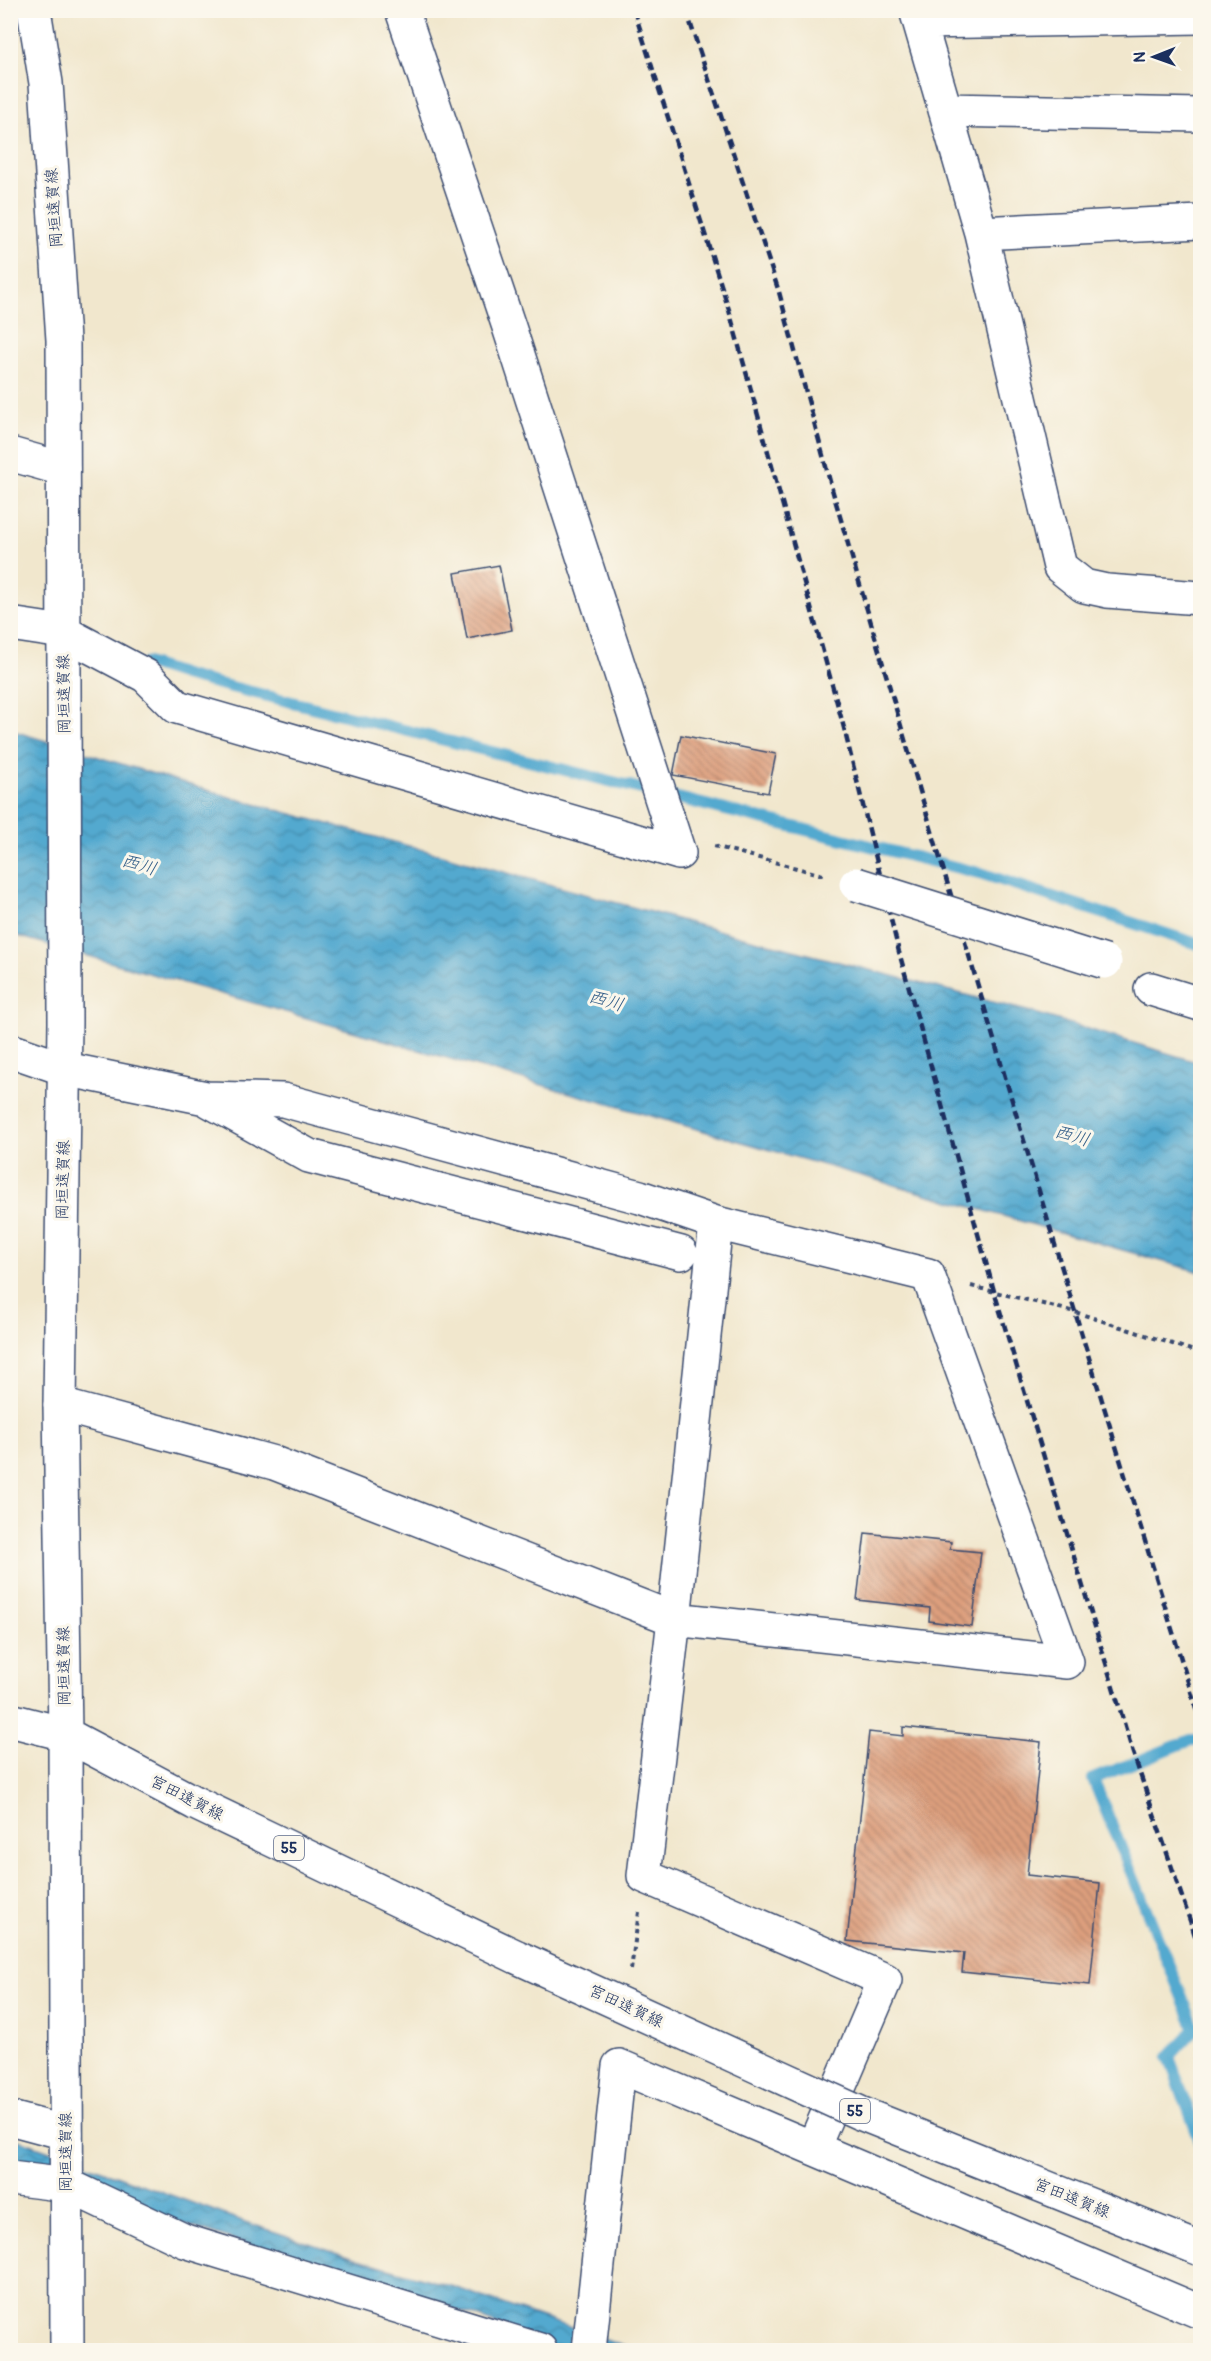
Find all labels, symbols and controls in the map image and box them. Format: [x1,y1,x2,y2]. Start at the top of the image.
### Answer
north arrow [1124,27,1184,87]
text: N [1130,51,1150,63]
street label: 岡垣遠賀線 [41,167,67,249]
street label: 岡垣遠賀線 [53,654,75,734]
water label: 西川 [119,849,159,881]
water label: 西川 [586,985,626,1017]
water label: 西川 [1052,1120,1092,1152]
street label: 岡垣遠賀線 [52,1140,74,1220]
street label: 岡垣遠賀線 [53,1626,75,1706]
street label: 宮田遠賀線 [147,1771,227,1825]
road number: 55 [274,1836,304,1860]
street label: 宮田遠賀線 [586,1980,666,2032]
road number: 55 [840,2099,870,2123]
street label: 岡垣遠賀線 [56,2112,76,2192]
street label: 宮田遠賀線 [1031,2174,1113,2222]

